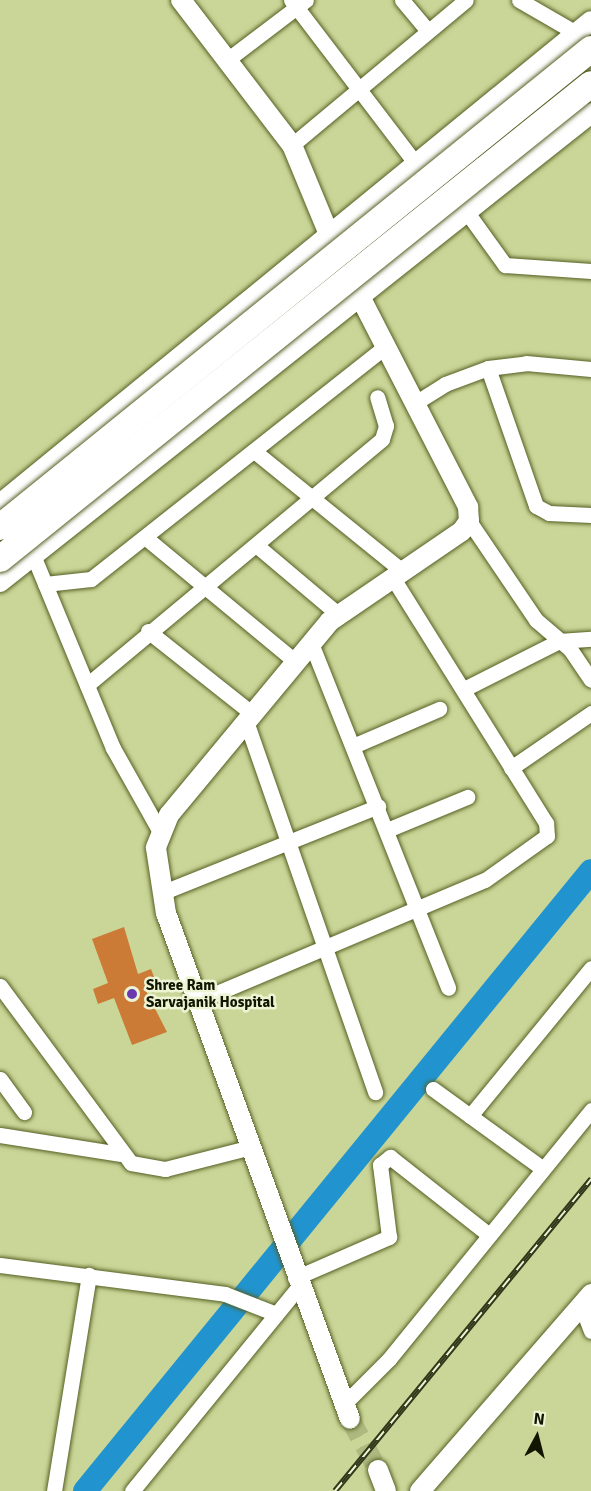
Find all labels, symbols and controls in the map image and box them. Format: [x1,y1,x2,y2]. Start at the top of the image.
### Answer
place label: Shree Ram Sarvajanik Hospital [146,976,275,1011]
marker: Shree Ram Sarvajanik Hospital [123,985,141,1003]
north arrow [507,1407,567,1467]
text: N [532,1409,546,1430]

